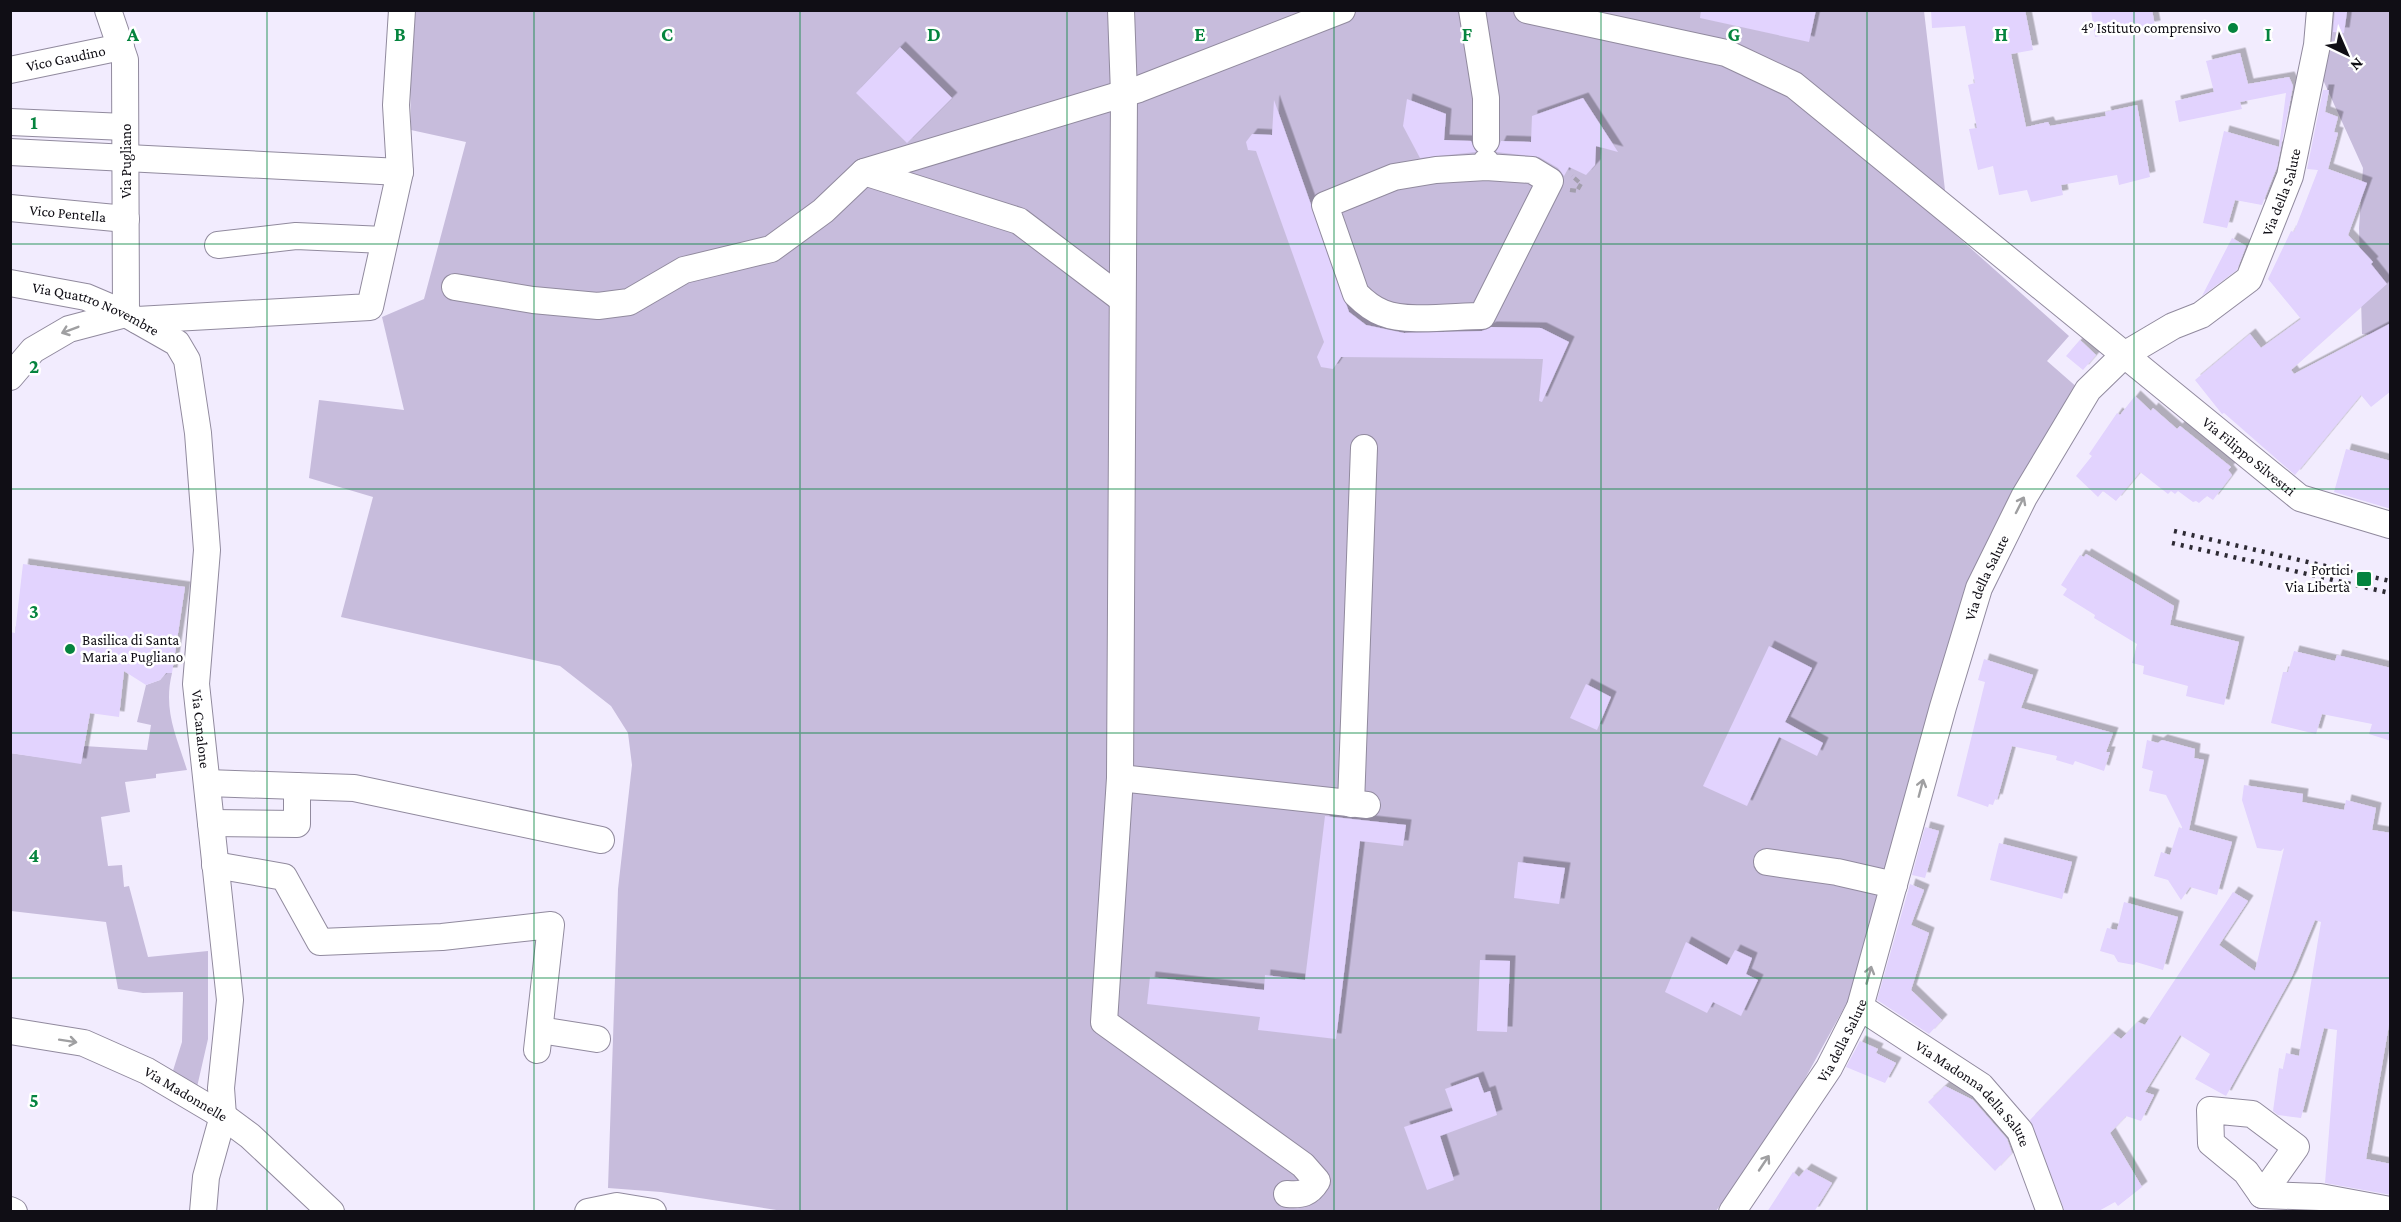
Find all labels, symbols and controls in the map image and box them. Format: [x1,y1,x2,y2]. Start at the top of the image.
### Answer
place label: 4° Istituto comprensivo [2081,20,2221,37]
marker: 4° Istituto comprensivo [2226,21,2240,35]
text: A [126,23,140,45]
text: B [394,23,406,45]
text: C [661,23,673,45]
text: D [927,23,941,45]
text: E [1194,23,1206,45]
text: F [1462,23,1473,45]
text: G [1728,23,1741,45]
text: H [1994,23,2008,45]
text: I [2265,23,2272,45]
north arrow [2317,24,2377,84]
street label: Vico Gaudino [25,42,107,74]
text: N [2347,55,2367,74]
text: 1 [30,111,38,133]
street label: Via Pugliano [118,123,135,199]
street label: Via della Salute [2259,147,2304,238]
street label: Vico Pentella [29,202,107,225]
street label: Via Quattro Novembre [31,279,162,339]
one-way arrow [62,325,80,336]
text: 2 [29,355,39,377]
street label: Via Filippo Silvestri [2199,414,2299,499]
one-way arrow [2015,497,2026,515]
street label: Via della Salute [1962,532,2012,622]
place label: Portici Via Libertà [2285,562,2350,595]
marker: Portici Via Libertà [2355,570,2373,588]
text: 3 [29,600,39,622]
place label: Basilica di Santa Maria a Pugliano [82,632,183,666]
marker: Basilica di Santa Maria a Pugliano [63,642,77,656]
street label: Via Canalone [189,689,213,769]
one-way arrow [1916,778,1927,797]
text: 4 [29,844,40,866]
one-way arrow [1864,966,1875,985]
street label: Via della Salute [1814,997,1870,1085]
one-way arrow [58,1035,78,1046]
street label: Via Madonna della Salute [1912,1037,2033,1149]
street label: Via Madonnelle [141,1063,231,1125]
text: 5 [29,1089,39,1111]
one-way arrow [1758,1155,1770,1172]

